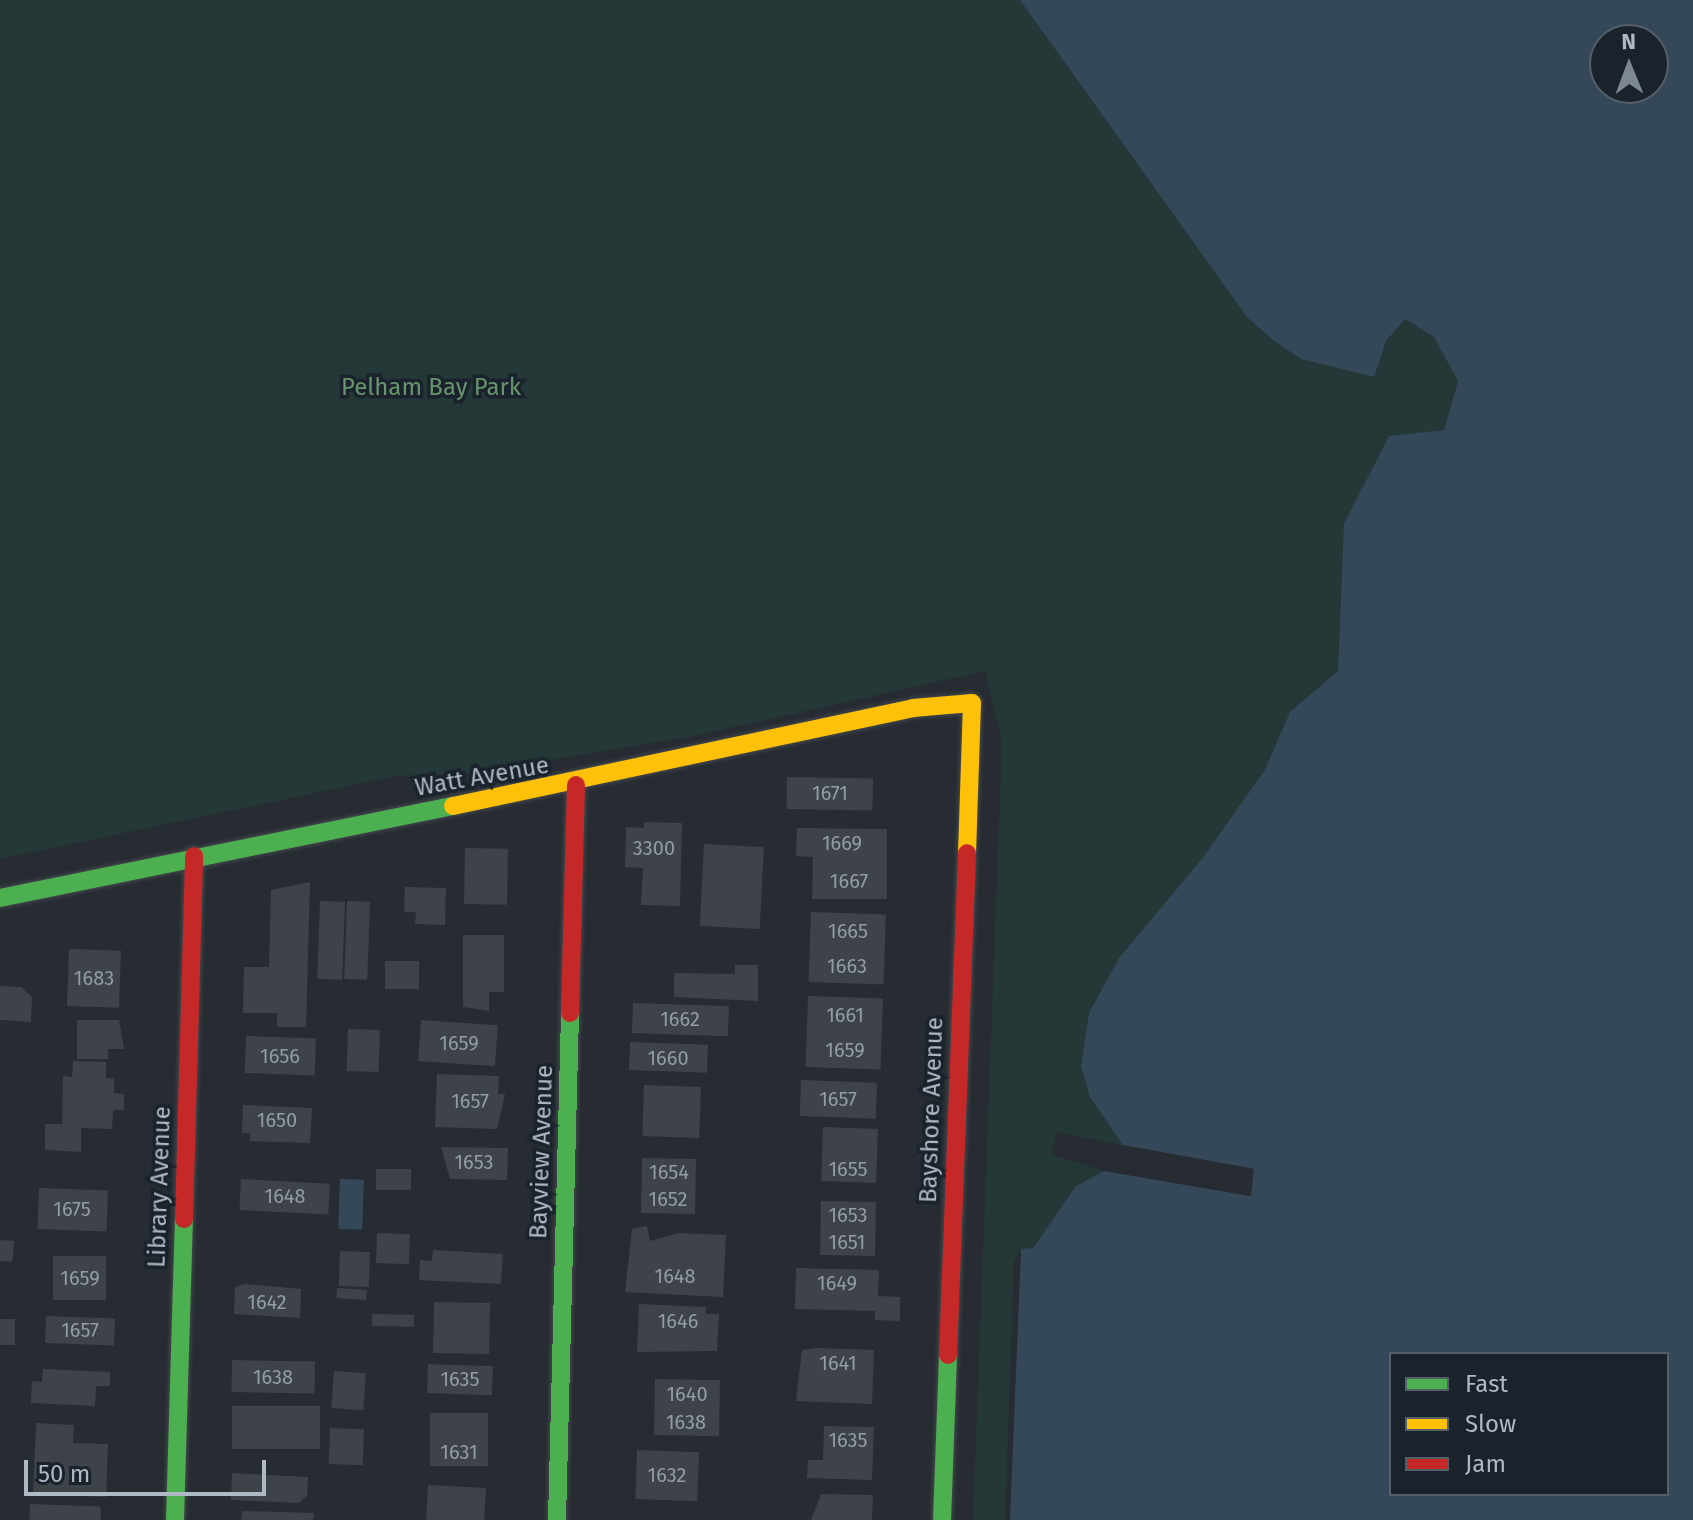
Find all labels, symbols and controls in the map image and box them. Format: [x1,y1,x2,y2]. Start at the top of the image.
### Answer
north arrow [1589,24,1669,104]
text: N [1621,28,1636,55]
park label: Pelham Bay Park [341,374,521,402]
street label: Watt Avenue [413,751,551,803]
house number: 1671 [812,781,848,805]
house number: 1669 [822,831,862,855]
house number: 3300 [633,836,675,860]
house number: 1667 [830,869,868,893]
house number: 1665 [828,919,868,943]
house number: 1663 [827,954,867,978]
house number: 1683 [74,966,114,990]
house number: 1661 [826,1003,864,1027]
house number: 1662 [660,1007,700,1031]
street label: Bayshore Avenue [914,1017,950,1203]
house number: 1659 [439,1031,479,1055]
house number: 1659 [825,1038,865,1062]
house number: 1656 [260,1044,300,1068]
house number: 1660 [647,1046,689,1070]
street label: Bayview Avenue [525,1065,559,1239]
house number: 1657 [819,1087,857,1111]
house number: 1657 [451,1089,489,1113]
street label: Library Avenue [143,1106,177,1268]
house number: 1650 [257,1108,297,1132]
house number: 1653 [454,1150,494,1174]
house number: 1655 [828,1157,868,1181]
house number: 1654 [649,1160,689,1184]
house number: 1648 [265,1184,305,1208]
house number: 1652 [649,1187,687,1211]
house number: 1675 [53,1197,91,1221]
house number: 1653 [828,1203,868,1227]
house number: 1651 [829,1230,865,1254]
house number: 1648 [655,1264,695,1288]
house number: 1659 [60,1266,100,1290]
house number: 1649 [817,1271,857,1295]
house number: 1642 [247,1290,287,1314]
house number: 1646 [658,1309,698,1333]
house number: 1657 [61,1318,99,1342]
house number: 1641 [819,1351,857,1375]
legend [1389,1352,1669,1496]
house number: 1638 [253,1365,293,1389]
house number: 1635 [440,1367,480,1391]
text: Fast [1465,1370,1508,1398]
house number: 1640 [666,1382,708,1406]
house number: 1638 [666,1410,706,1434]
text: Slow [1465,1410,1516,1438]
house number: 1635 [828,1428,868,1452]
house number: 1631 [440,1440,478,1464]
scale bar [28,1444,270,1494]
text: Jam [1465,1450,1506,1478]
text: 50 m [38,1460,90,1488]
house number: 1632 [648,1463,686,1487]

